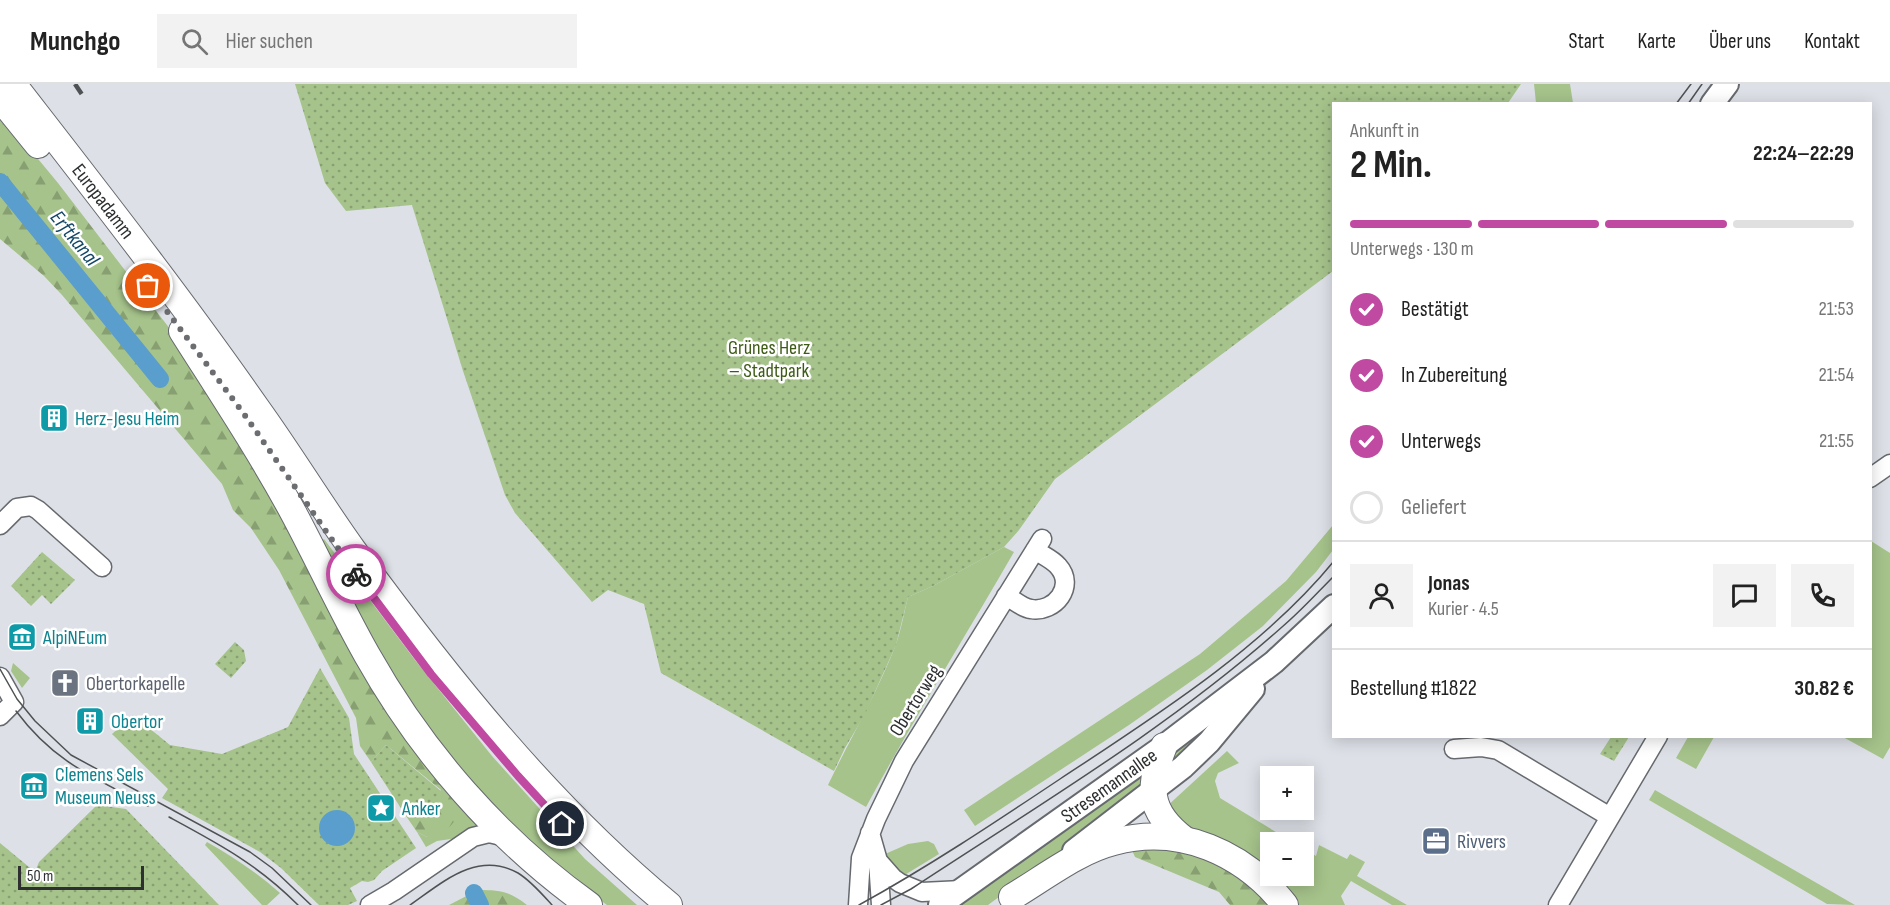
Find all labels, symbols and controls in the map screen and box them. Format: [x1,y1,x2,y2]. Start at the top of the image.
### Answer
search box [157,14,577,68]
text: Munchgo [30,25,121,58]
icon: search [178,25,211,58]
text: Hier suchen [226,28,313,55]
text: Start [1568,29,1605,54]
text: Karte [1638,29,1676,54]
text: Über uns [1709,29,1771,54]
text: Kontakt [1804,29,1860,54]
text: Ankunft in [1350,119,1419,143]
text: 22:24–22:29 [1753,140,1854,167]
text: 2 Min. [1350,142,1432,189]
street label: Europadamm [66,159,139,244]
water label: Erftkanal [45,206,105,272]
text: Unterwegs · 130 m [1350,237,1474,261]
pin [122,260,173,311]
icon: bag [131,269,164,302]
icon: check [1350,293,1383,326]
text: Bestätigt [1401,296,1469,323]
text: 21:53 [1819,297,1854,321]
park label: Grünes Herz – Stadtpark [728,336,810,383]
icon: check [1350,359,1383,392]
text: In Zubereitung [1401,362,1507,389]
text: 21:54 [1818,363,1854,387]
building icon: Herz-Jesu Heim [38,402,70,434]
place label: Herz-Jesu Heim [75,407,179,431]
icon: check [1350,425,1383,458]
text: Unterwegs [1401,428,1481,455]
text: 21:55 [1819,429,1854,453]
text: Geliefert [1401,494,1466,521]
courier [326,544,386,604]
icon: bike [340,558,373,591]
button: person [1350,564,1413,627]
button: chat [1713,564,1776,627]
button: phone [1791,564,1854,627]
text: Jonas [1428,570,1470,597]
text: Kurier · 4.5 [1428,597,1499,621]
museum icon: AlpiNEum [6,621,38,653]
place label: AlpiNEum [42,626,107,650]
street label: Obertorweg [885,660,947,741]
church icon: Obertorkapelle [49,667,81,699]
place label: Obertorkapelle [86,672,185,696]
text: Bestellung #1822 [1350,675,1477,702]
text: 30.82 € [1794,675,1854,702]
building icon: Obertor [74,705,106,737]
place label: Obertor [111,710,163,734]
street label: Stresemannallee [1057,744,1162,828]
place label: Clemens Sels Museum Neuss [55,763,156,810]
map controls [1260,766,1314,886]
button: + [1260,766,1314,820]
museum icon: Clemens Sels Museum Neuss [18,770,50,802]
place icon: Anker [365,792,397,824]
place label: Anker [401,797,441,821]
pin [536,798,587,849]
icon: home [545,807,578,840]
office icon: Rivvers [1420,825,1452,857]
place label: Rivvers [1457,830,1506,854]
button: − [1260,832,1314,886]
scale bar [18,863,144,890]
text: 50 m [27,867,53,886]

